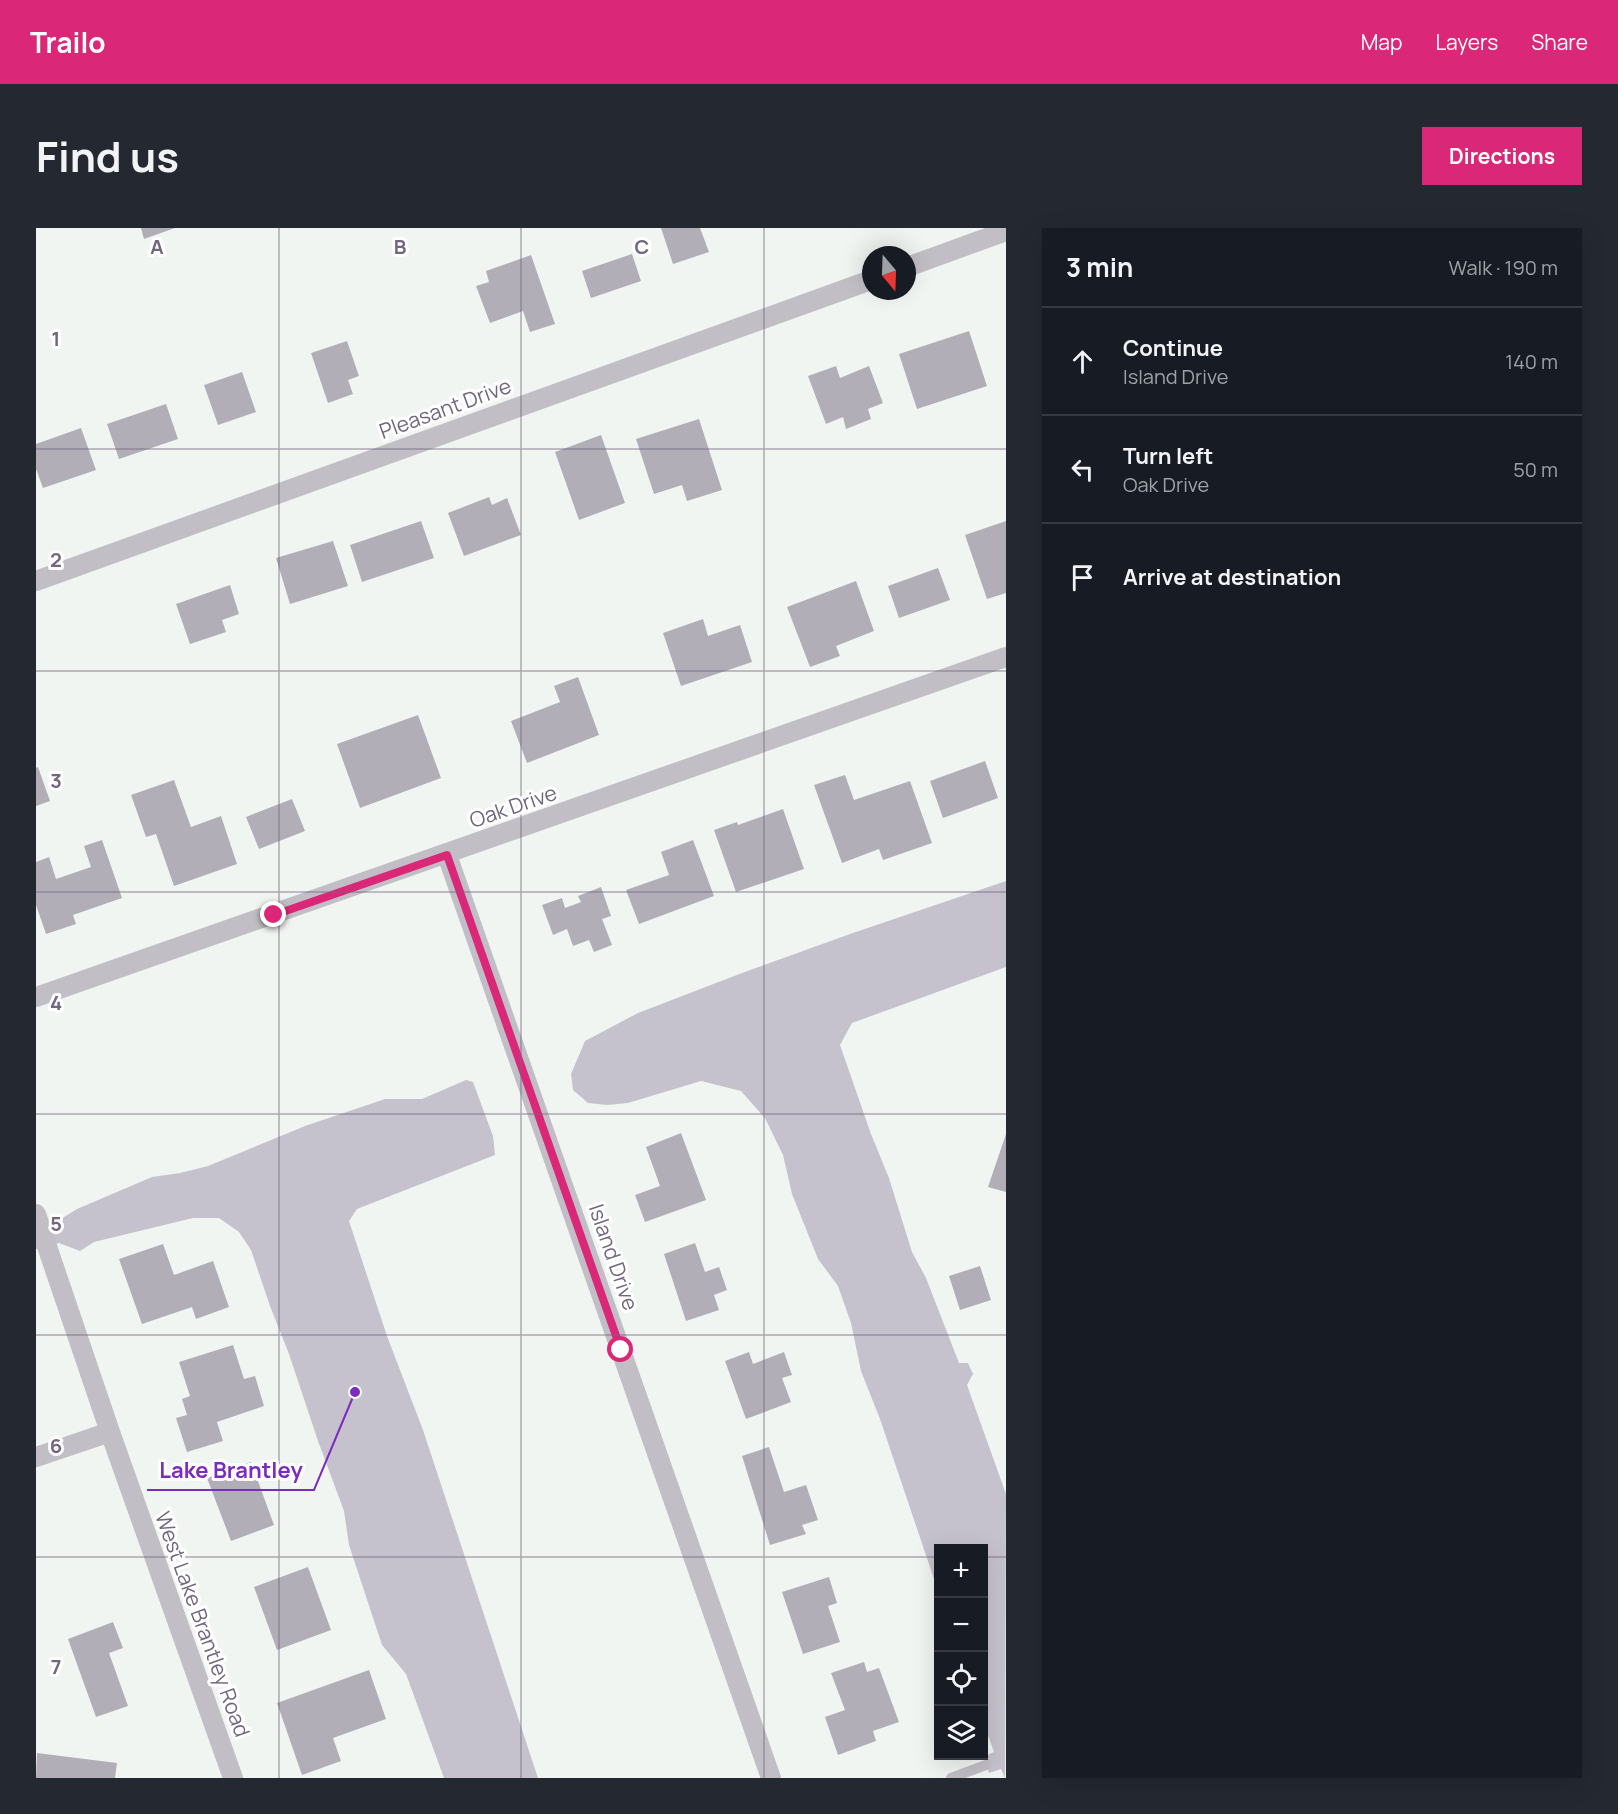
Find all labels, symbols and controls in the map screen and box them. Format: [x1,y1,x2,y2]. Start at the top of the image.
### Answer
text: Trailo [30,23,106,61]
text: Map [1361,28,1402,56]
text: Layers [1435,28,1498,56]
text: Share [1531,28,1588,56]
text: Find us [36,127,179,185]
button: Directions [1422,127,1582,185]
text: A [150,233,164,260]
text: B [394,233,407,260]
text: C [635,233,649,260]
north arrow [862,246,916,300]
text: 3 min [1066,249,1133,285]
text: Walk · 190 m [1449,254,1558,281]
text: 1 [52,325,60,352]
text: Continue [1123,333,1223,363]
icon: ahead [1066,345,1099,378]
text: 140 m [1505,348,1558,375]
text: Island Drive [1123,363,1228,390]
street label: Pleasant Drive [375,371,515,445]
text: Turn left [1123,441,1213,471]
icon: left [1066,453,1099,486]
text: 50 m [1513,456,1558,483]
text: Oak Drive [1123,471,1209,498]
text: 2 [50,546,62,573]
icon: arrive [1066,561,1099,594]
text: Arrive at destination [1123,562,1341,592]
text: 3 [50,767,62,794]
street label: Oak Drive [466,778,560,834]
route end [260,901,286,927]
text: 4 [50,989,62,1016]
street label: Island Drive [583,1200,645,1314]
text: 5 [50,1210,62,1237]
route start [607,1336,633,1362]
text: 6 [50,1432,62,1459]
callout: Lake Brantley [147,1450,314,1490]
text: Lake Brantley [159,1455,303,1485]
street label: West Lake Brantley Road [149,1507,257,1741]
map controls [934,1544,988,1760]
button: + [934,1544,988,1598]
button: − [934,1598,988,1652]
button: locate [934,1652,988,1706]
text: 7 [51,1653,61,1680]
button: layers [934,1706,988,1760]

